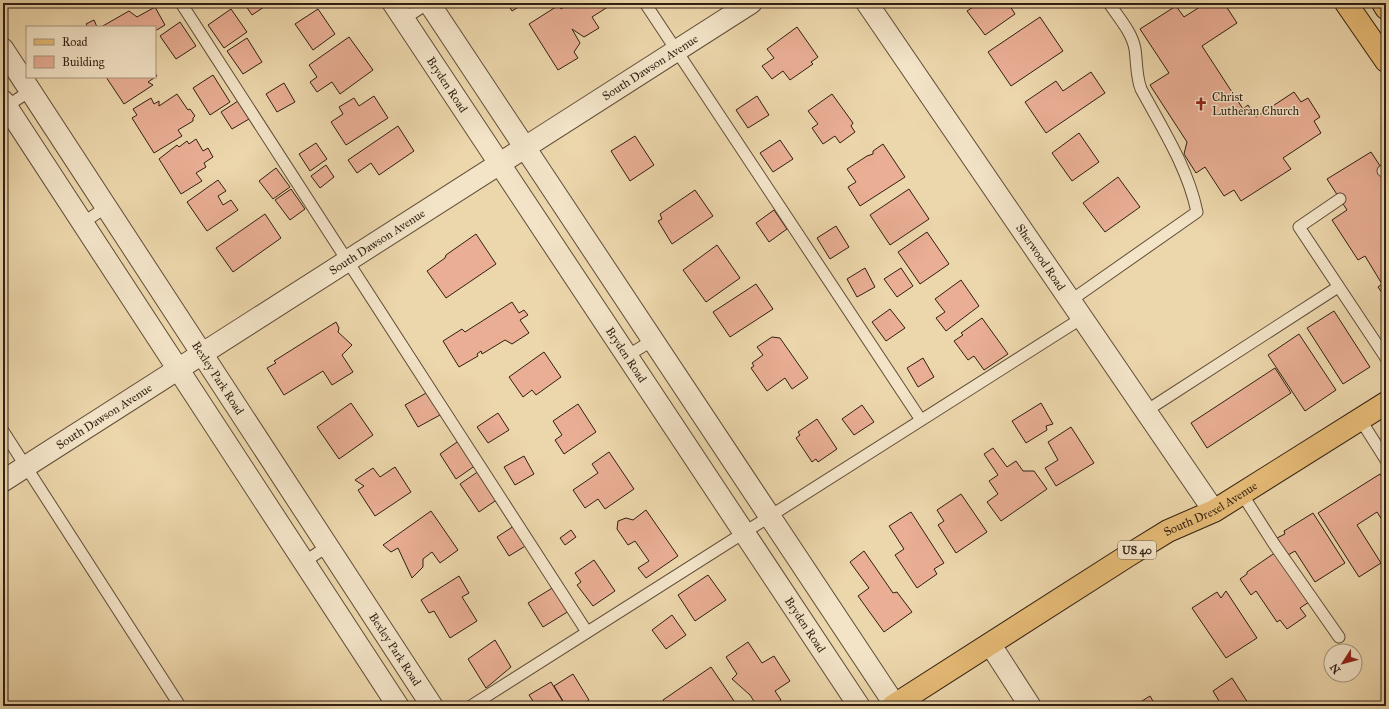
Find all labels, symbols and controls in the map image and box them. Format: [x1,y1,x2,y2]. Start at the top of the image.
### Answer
legend [26,26,156,78]
street label: South Dawson Avenue [600,32,701,103]
text: Road [62,35,88,49]
street label: Bryden Road [424,54,471,115]
text: Building [62,55,105,70]
place label: Christ Lutheran Church [1212,90,1299,118]
church icon: Christ Lutheran Church [1193,96,1209,112]
street label: South Dawson Avenue [327,206,428,278]
street label: Sherwood Road [1013,221,1068,293]
street label: Bryden Road [603,324,650,385]
street label: Bexley Park Road [189,339,247,417]
street label: South Dawson Avenue [54,381,155,452]
street label: South Drexel Avenue [1161,479,1260,539]
road number: US 40 [1118,541,1156,559]
street label: Bryden Road [782,594,829,655]
street label: Bexley Park Road [366,610,424,689]
north arrow [1323,643,1363,683]
text: N [1327,660,1343,676]

